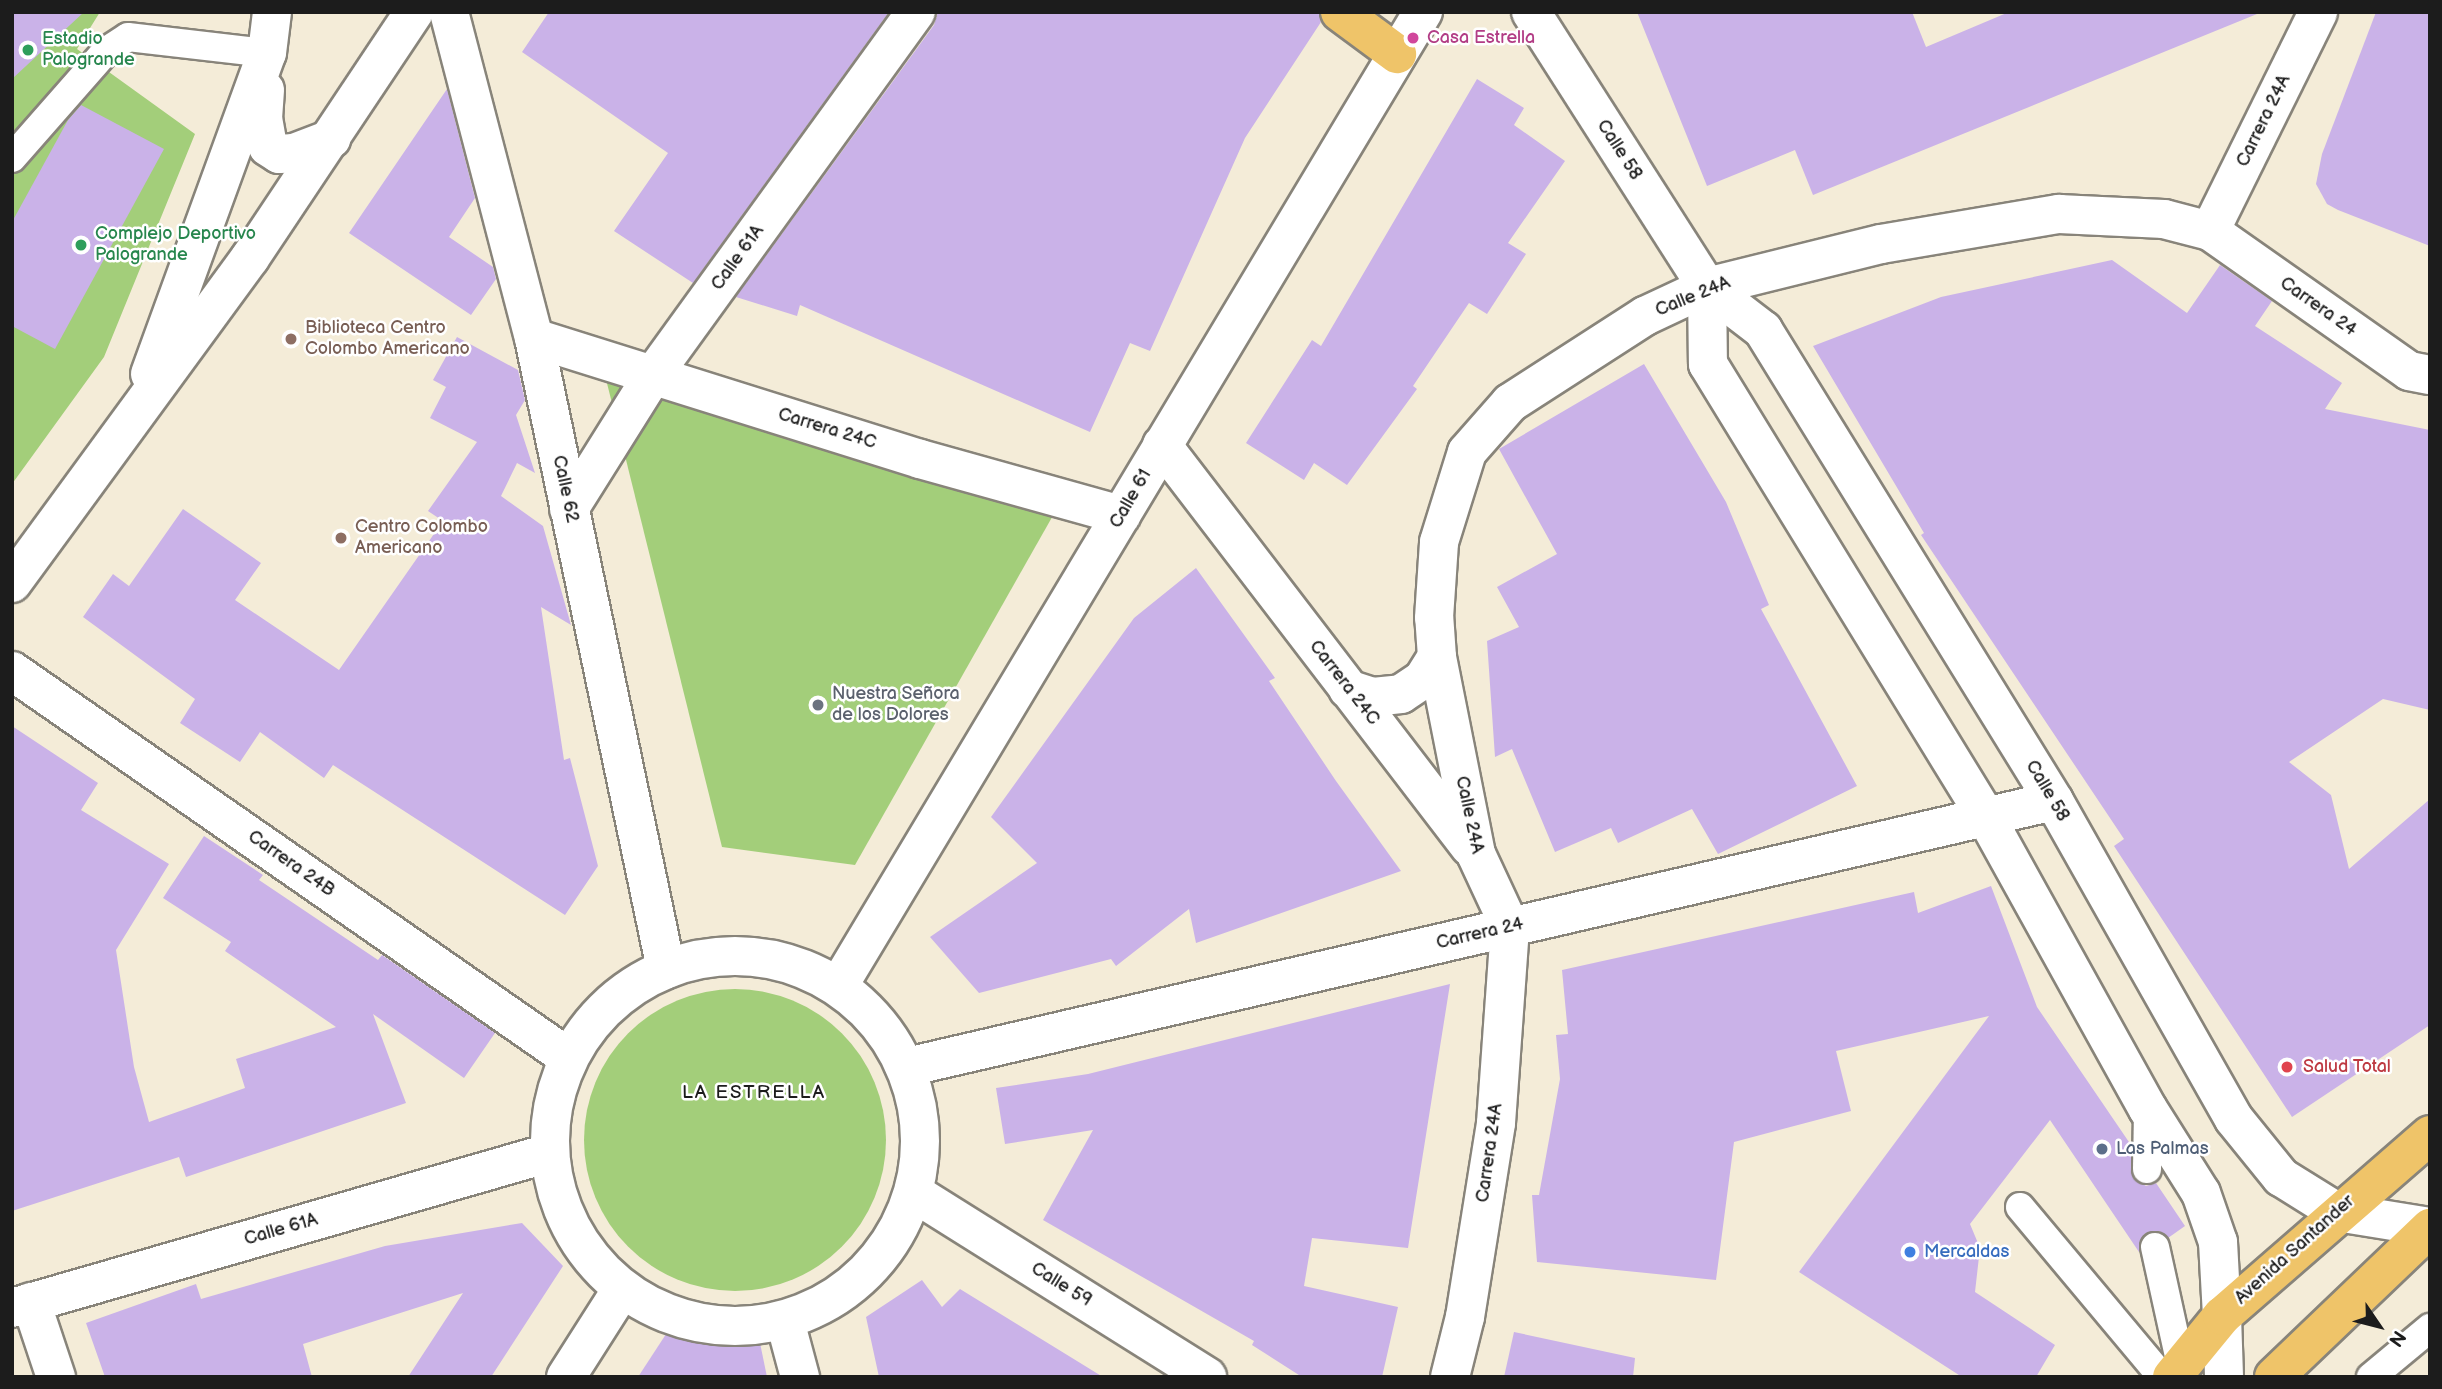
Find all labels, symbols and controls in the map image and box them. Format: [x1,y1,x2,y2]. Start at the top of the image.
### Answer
place label: Casa Estrella [1427,27,1535,49]
place label: Estadio Palogrande [42,29,135,72]
marker: Casa Estrella [1405,30,1421,46]
marker: Estadio Palogrande [20,42,36,58]
street label: Carrera 24A [2232,71,2296,171]
street label: Calle 58 [1592,116,1646,184]
street label: Calle 61A [707,221,769,295]
place label: Complejo Deportivo Palogrande [95,224,256,266]
marker: Complejo Deportivo Palogrande [73,237,89,253]
street label: Calle 24A [1652,272,1734,322]
street label: Carrera 24 [2275,273,2361,341]
place label: Biblioteca Centro Colombo Americano [305,318,470,360]
marker: Biblioteca Centro Colombo Americano [283,331,299,347]
street label: Carrera 24C [775,404,879,454]
street label: Calle 62 [547,453,583,525]
street label: Calle 61 [1106,466,1156,532]
place label: Centro Colombo Americano [355,517,488,560]
marker: Centro Colombo Americano [333,530,349,546]
street label: Carrera 24C [1304,636,1384,730]
place label: Nuestra Señora de los Dolores [832,684,960,726]
marker: Nuestra Señora de los Dolores [810,697,826,713]
street label: Calle 58 [2020,757,2074,825]
street label: Calle 24A [1450,774,1488,856]
street label: Carrera 24B [243,826,339,902]
street label: Carrera 24 [1434,913,1526,955]
place label: Salud Total [2303,1056,2391,1078]
marker: Salud Total [2277,1057,2297,1077]
district label: LA ESTRELLA [683,1082,825,1104]
street label: Carrera 24A [1472,1102,1508,1204]
place label: Las Palmas [2116,1138,2209,1160]
marker: Las Palmas [2094,1141,2110,1157]
street label: Avenida Santander [2231,1191,2359,1309]
street label: Calle 61A [242,1209,320,1251]
place label: Mercaldas [1924,1241,2009,1263]
marker: Mercaldas [1902,1244,1918,1260]
street label: Calle 59 [1027,1258,1095,1312]
north arrow [2344,1291,2414,1361]
text: N [2383,1326,2410,1351]

